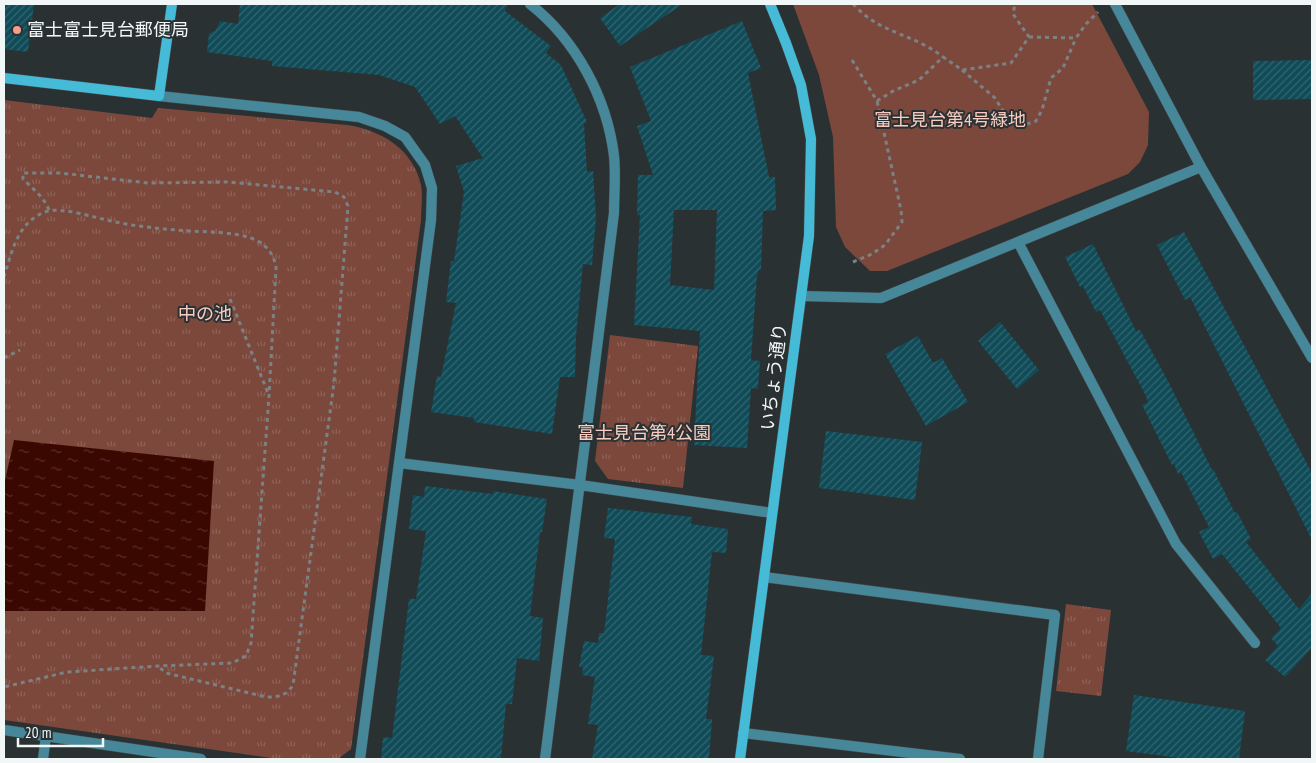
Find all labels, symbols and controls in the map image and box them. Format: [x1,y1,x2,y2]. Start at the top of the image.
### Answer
place label: 富士富士見台郵便局 [27,18,189,41]
marker: 富士富士見台郵便局 [11,24,23,36]
park label: 富士見台第4号緑地 [874,108,1026,131]
park label: 中の池 [178,302,232,325]
street label: いちょう通り [756,322,791,432]
park label: 富士見台第4公園 [577,421,711,444]
scale bar [18,716,102,748]
text: 20 m [25,723,51,742]

